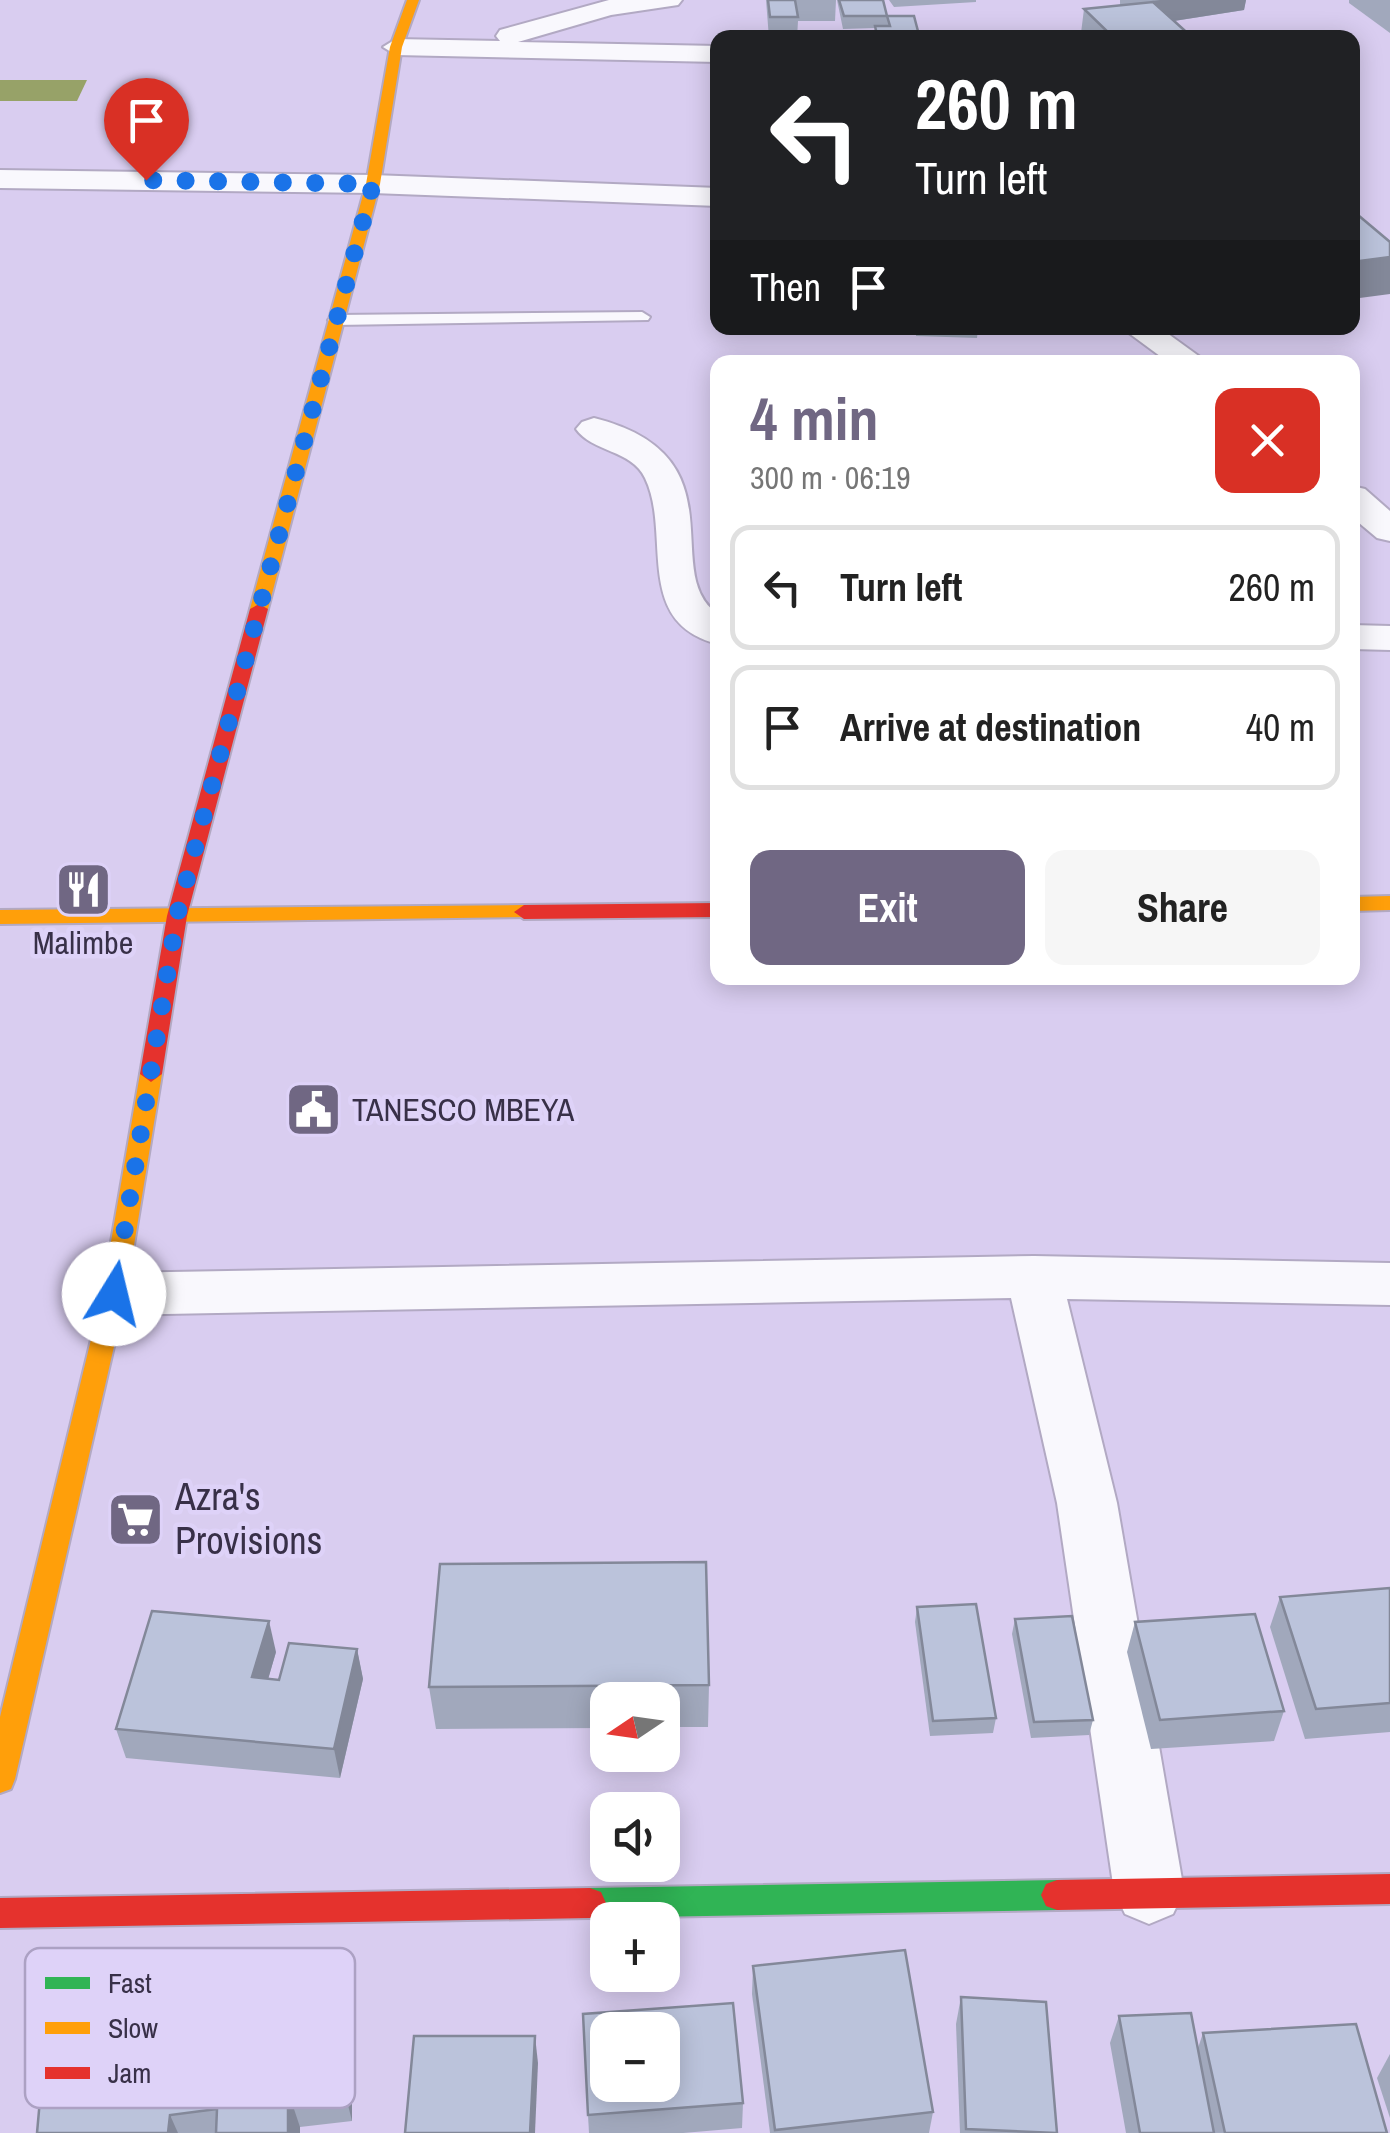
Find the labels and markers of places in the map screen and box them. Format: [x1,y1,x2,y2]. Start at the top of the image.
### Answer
pin [104,78,189,181]
restaurant icon: Malimbe [53,859,113,919]
place label: Malimbe [33,921,133,964]
public building icon: TANESCO MBEYA [283,1080,343,1140]
place label: TANESCO MBEYA [352,1088,575,1131]
place label: Azra's Provisions [174,1471,322,1566]
supermarket icon: Azra's Provisions [106,1489,166,1549]

